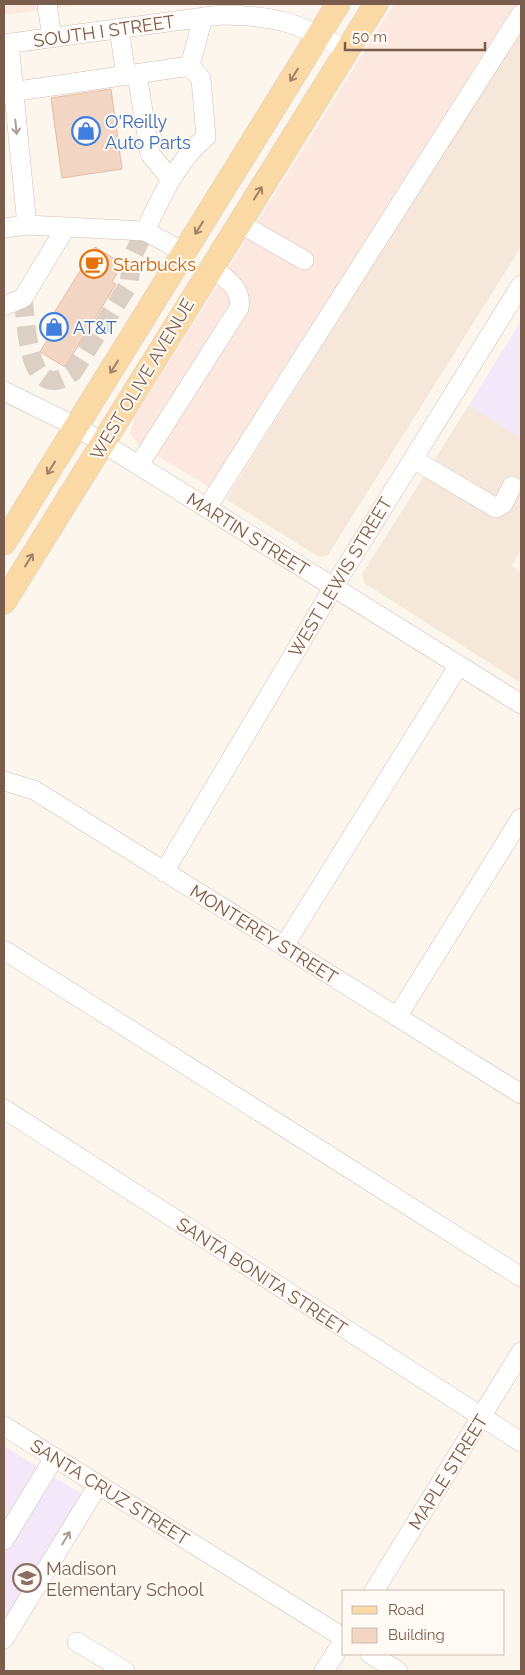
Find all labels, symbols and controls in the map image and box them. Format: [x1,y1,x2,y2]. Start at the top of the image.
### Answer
street label: SOUTH I STREET [32,11,176,51]
scale bar [345,20,485,52]
text: 50 m [352,28,387,46]
one-way arrow [288,68,298,82]
place label: O'Reilly Auto Parts [105,111,191,153]
shop icon: O'Reilly Auto Parts [71,116,101,146]
one-way arrow [11,119,21,135]
one-way arrow [253,187,263,201]
one-way arrow [194,221,204,235]
cafe icon: Starbucks [79,249,109,279]
place label: Starbucks [113,254,196,275]
street label: WEST OLIVE AVENUE [86,295,198,463]
shop icon: AT&T [39,312,69,342]
place label: AT&T [73,317,117,338]
one-way arrow [108,359,118,373]
one-way arrow [46,460,56,474]
street label: MARTIN STREET [183,488,313,580]
street label: WEST LEWIS STREET [284,493,396,661]
one-way arrow [25,554,35,568]
street label: MONTEREY STREET [186,880,342,988]
street label: SANTA BONITA STREET [173,1213,351,1339]
street label: MAPLE STREET [404,1411,492,1533]
street label: SANTA CRUZ STREET [27,1435,193,1549]
one-way arrow [61,1532,71,1546]
place label: Madison Elementary School [46,1558,204,1600]
school or university icon: Madison Elementary School [12,1563,42,1593]
legend [342,1590,505,1655]
text: Road [388,1601,424,1619]
text: Building [388,1626,445,1644]

